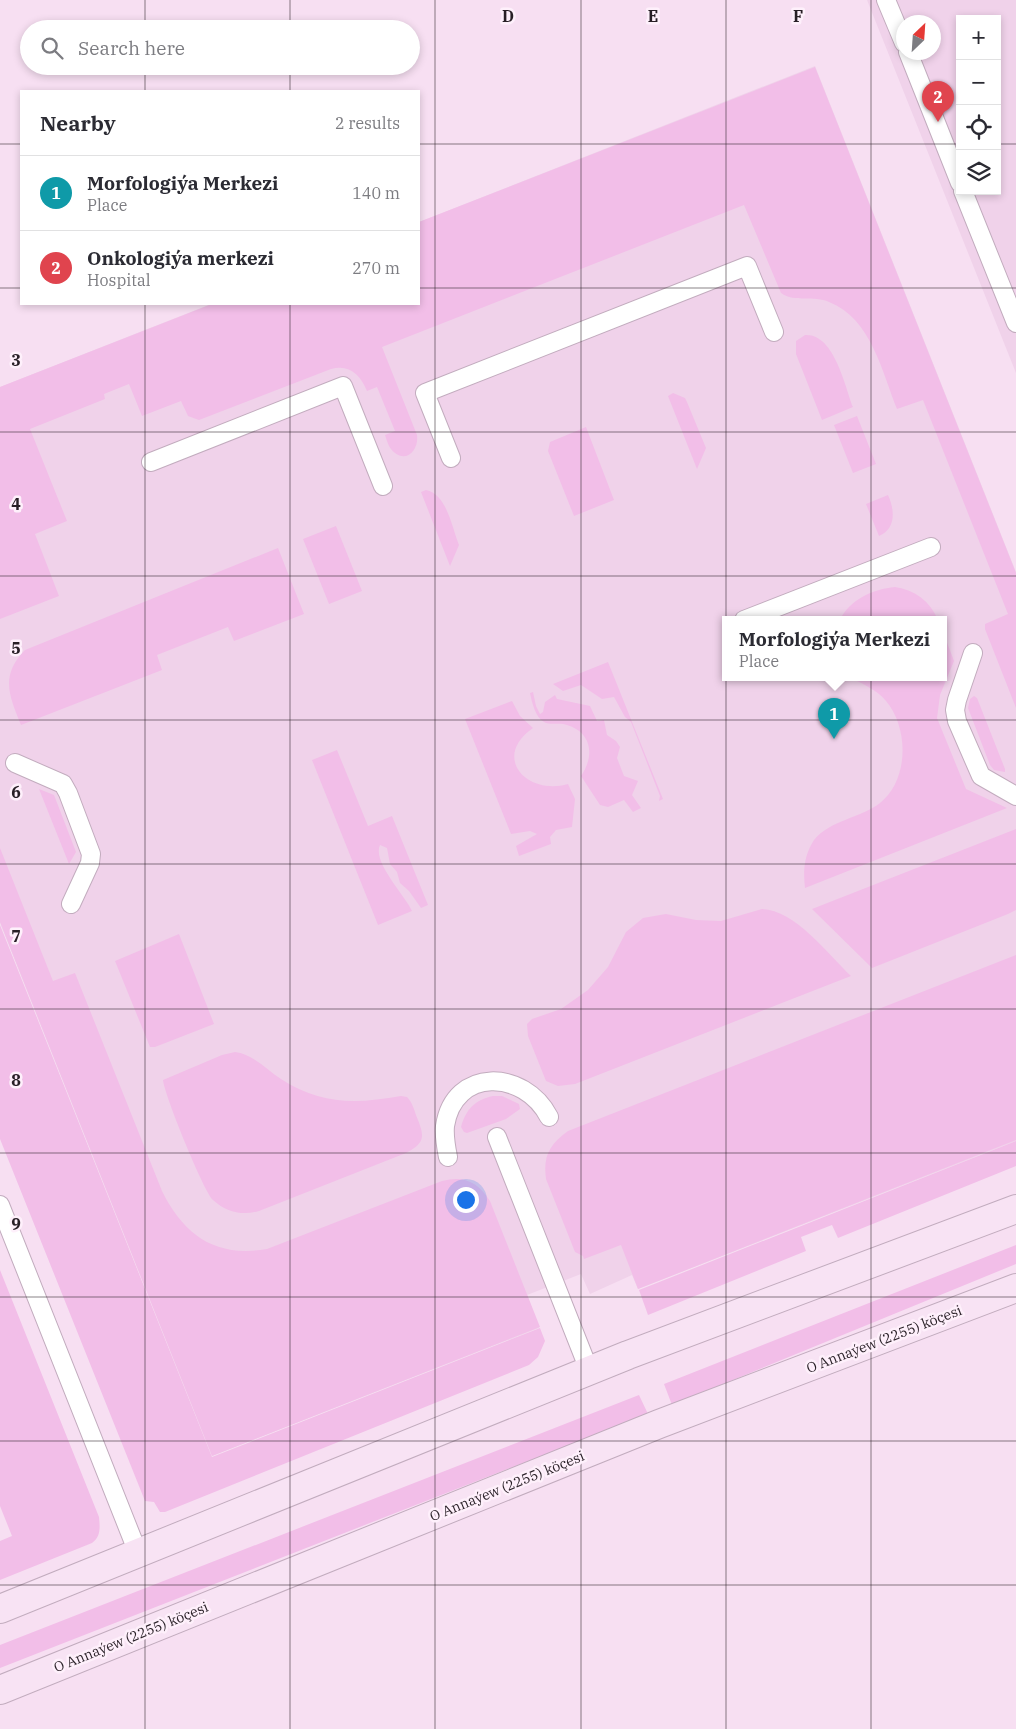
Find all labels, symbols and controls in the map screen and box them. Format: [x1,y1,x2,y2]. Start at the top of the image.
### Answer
text: D [502,6,514,26]
text: E [648,6,658,26]
text: F [793,6,803,26]
north arrow [896,15,941,60]
map controls [956,15,1001,195]
button: + [956,15,1001,60]
search box [20,20,420,75]
icon: search [38,34,66,62]
text: Search here [78,36,185,60]
button: − [956,60,1001,105]
pin: 2 [922,81,954,122]
button: locate [956,105,1001,150]
text: Nearby [40,109,116,137]
text: 2 results [335,113,400,133]
button: layers [956,150,1001,195]
text: Morfologiýa Merkezi [87,171,278,195]
text: 1 [51,183,61,203]
text: 140 m [352,183,400,203]
text: Place [87,195,127,215]
text: Onkologiýa merkezi [87,246,274,270]
text: 2 [51,258,61,278]
text: 270 m [352,258,400,278]
text: Hospital [87,270,150,290]
text: 3 [11,350,21,370]
text: 4 [11,494,21,514]
popup [722,616,947,681]
text: Morfologiýa Merkezi [739,627,930,651]
text: 5 [11,638,21,658]
text: Place [739,651,779,671]
pin: 1 [818,698,850,739]
text: 6 [11,782,21,802]
text: 7 [11,926,21,946]
text: 8 [11,1070,21,1090]
your location [453,1187,479,1213]
text: 9 [11,1214,21,1234]
street label: O Annaýew (2255) köçesi [804,1301,964,1377]
street label: O Annaýew (2255) köçesi [427,1447,587,1525]
street label: O Annaýew (2255) köçesi [51,1598,211,1676]

